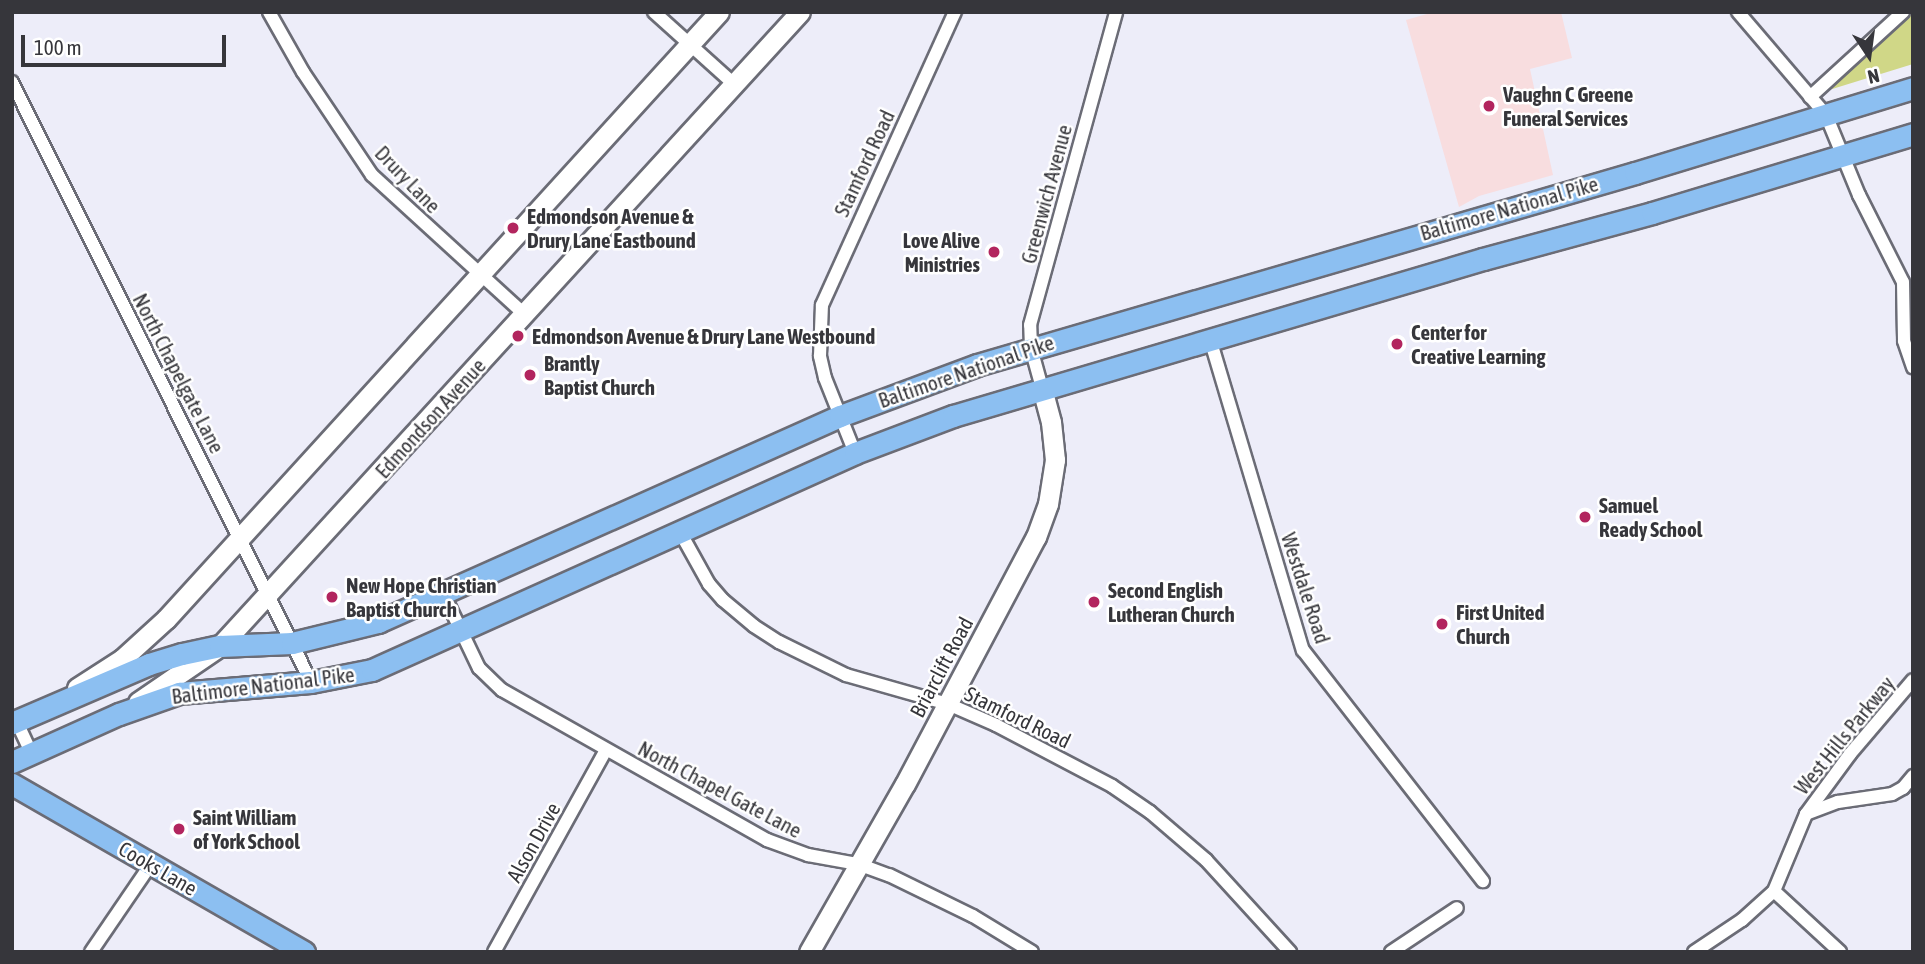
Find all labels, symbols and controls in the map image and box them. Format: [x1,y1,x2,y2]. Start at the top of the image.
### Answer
scale bar [24,21,229,65]
north arrow [1834,21,1904,91]
text: 100 m [34,35,82,59]
text: N [1866,64,1882,88]
place label: Vaughn C Greene Funeral Services [1503,81,1633,131]
marker: Vaughn C Greene Funeral Services [1481,98,1497,114]
street label: Stamford Road [828,106,900,220]
street label: Greenwich Avenue [1015,122,1077,266]
street label: Drury Lane [370,140,446,218]
street label: Baltimore National Pike [1417,171,1601,245]
place label: Edmondson Avenue & Drury Lane Eastbound [527,203,696,253]
marker: Edmondson Avenue & Drury Lane Eastbound [505,220,521,236]
place label: Love Alive Ministries [903,227,980,277]
marker: Love Alive Ministries [986,244,1002,260]
street label: North Chapelgate Lane [128,289,230,457]
place label: Center for Creative Learning [1411,319,1546,369]
place label: Edmondson Avenue & Drury Lane Westbound [532,323,875,349]
marker: Edmondson Avenue & Drury Lane Westbound [510,328,526,344]
street label: Baltimore National Pike [875,329,1057,413]
marker: Center for Creative Learning [1389,336,1405,352]
place label: Brantly Baptist Church [544,350,655,400]
street label: Edmondson Avenue [370,353,490,483]
marker: Brantly Baptist Church [522,367,538,383]
place label: Samuel Ready School [1599,492,1702,542]
marker: Samuel Ready School [1577,509,1593,525]
street label: Westdale Road [1276,529,1336,647]
place label: New Hope Christian Baptist Church [346,572,496,622]
place label: Second English Lutheran Church [1108,577,1235,627]
marker: New Hope Christian Baptist Church [324,589,340,605]
marker: Second English Lutheran Church [1086,594,1102,610]
place label: First United Church [1456,599,1544,649]
street label: Briarclift Road [904,613,978,721]
marker: First United Church [1434,616,1450,632]
street label: Baltimore National Pike [170,661,356,709]
street label: West Hills Parkway [1789,671,1899,799]
street label: Stamford Road [961,681,1075,753]
street label: North Chapel Gate Lane [634,735,806,843]
street label: Alson Drive [501,798,565,886]
place label: Saint William of York School [193,804,300,854]
marker: Saint William of York School [171,821,187,837]
street label: Cooks Lane [114,836,202,900]

